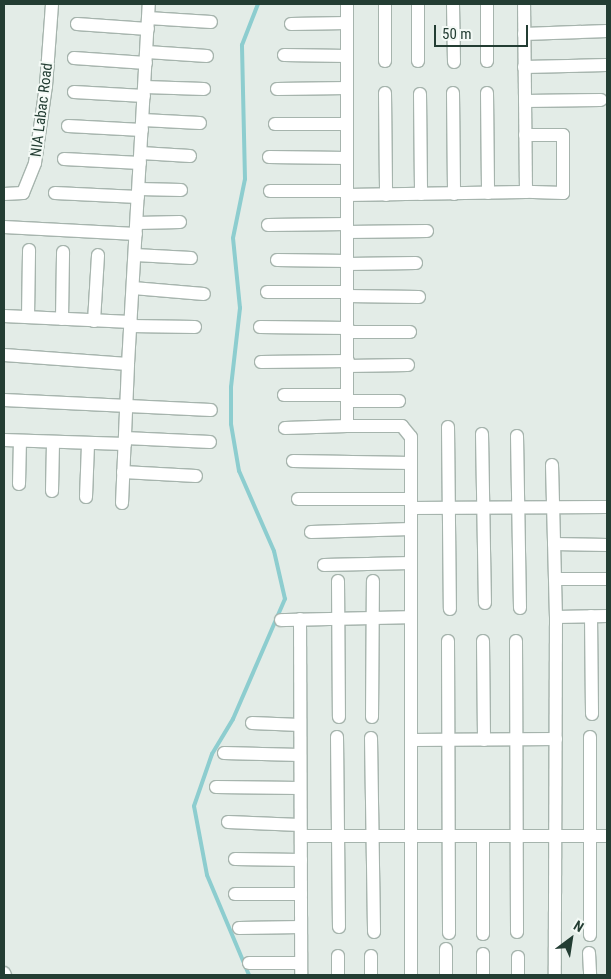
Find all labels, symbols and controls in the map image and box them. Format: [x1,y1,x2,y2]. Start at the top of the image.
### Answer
scale bar [436,15,530,47]
text: 50 m [442,25,472,43]
street label: NIA Labac Road [27,62,57,158]
north arrow [546,914,596,964]
text: N [571,917,587,935]

